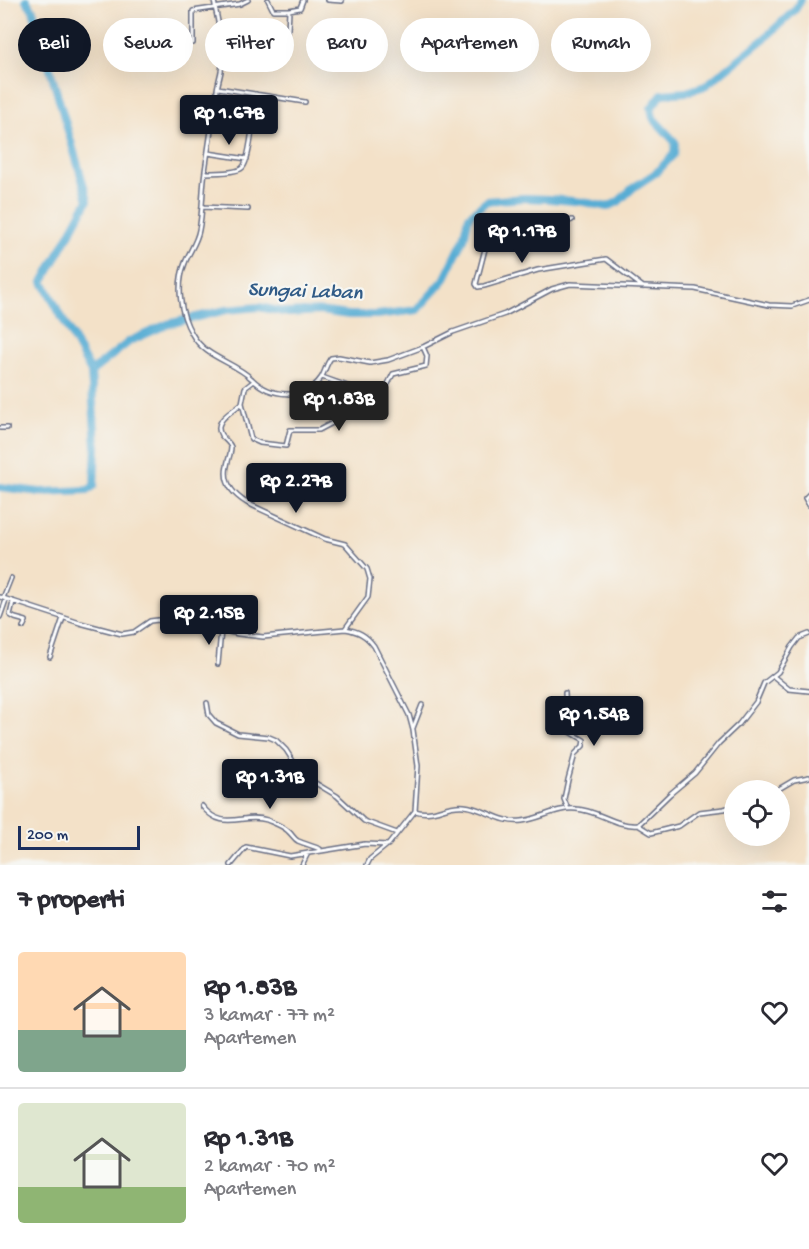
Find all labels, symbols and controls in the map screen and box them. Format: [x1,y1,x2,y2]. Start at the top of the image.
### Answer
chip: Beli [18,18,91,72]
chip: Sewa [103,18,193,72]
chip: Filter [205,18,294,72]
chip: Baru [306,18,388,72]
chip: Apartemen [400,18,539,72]
chip: Rumah [551,18,651,72]
pin: Rp 1.67B [167,95,291,146]
text: Rp 1.67B [194,103,264,126]
pin: Rp 1.17B [460,213,584,264]
text: Rp 1.17B [488,221,556,244]
water label: Sungai Laban [247,279,364,308]
pin: Rp 1.83B [277,381,401,432]
text: Rp 1.83B [304,389,374,412]
pin: Rp 2.27B [234,463,358,514]
text: Rp 2.27B [260,471,332,494]
pin: Rp 2.15B [147,595,271,646]
text: Rp 2.15B [174,603,244,626]
pin: Rp 1.54B [532,696,656,747]
text: Rp 1.54B [559,704,629,727]
pin: Rp 1.31B [208,759,332,810]
text: Rp 1.31B [236,767,304,790]
map controls [724,780,790,846]
button: locate [724,780,790,846]
scale bar [18,823,140,850]
text: 200 m [27,827,68,846]
icon: filters [758,885,791,918]
text: 7 properti [18,886,125,917]
text: Rp 1.83B [204,974,296,1005]
icon: home [66,976,138,1048]
icon: heart [758,996,791,1029]
text: 3 kamar · 77 m² [204,1005,335,1028]
text: Apartemen [204,1028,296,1051]
text: Rp 1.31B [204,1125,293,1156]
icon: home [66,1127,138,1199]
icon: heart [758,1147,791,1180]
text: 2 kamar · 70 m² [204,1156,335,1179]
text: Apartemen [204,1179,296,1202]

